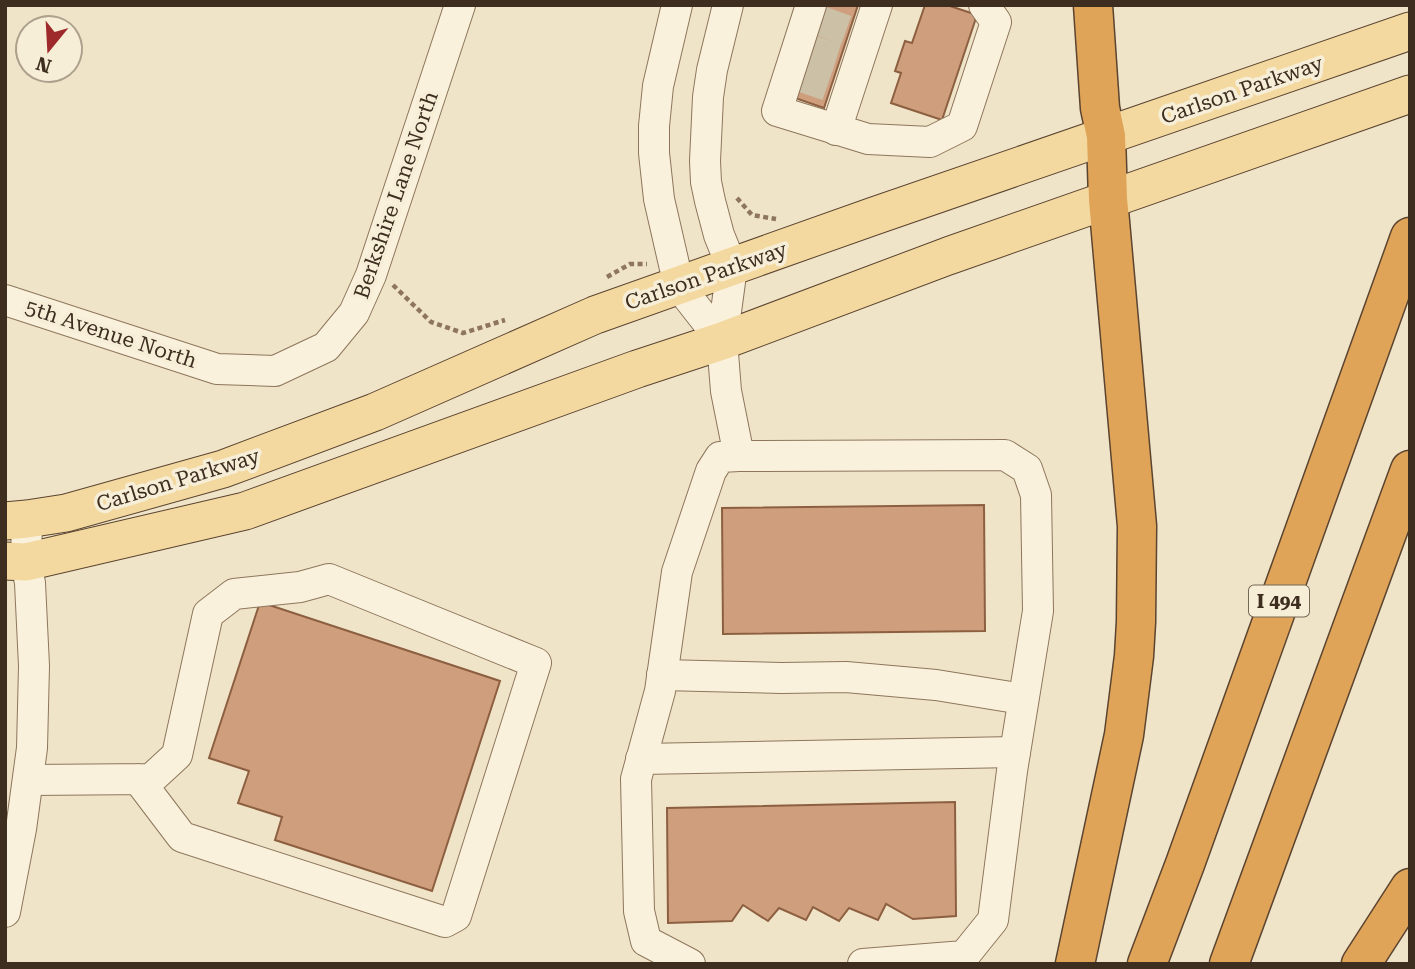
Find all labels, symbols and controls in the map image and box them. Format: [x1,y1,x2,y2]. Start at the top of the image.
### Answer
north arrow [14,14,84,84]
text: N [33,51,54,78]
street label: Carlson Parkway [1158,51,1327,129]
street label: Berkshire Lane North [349,88,443,302]
street label: Carlson Parkway [622,237,791,315]
street label: 5th Avenue North [22,295,200,373]
street label: Carlson Parkway [93,444,263,516]
road number: I 494 [1249,586,1309,616]

